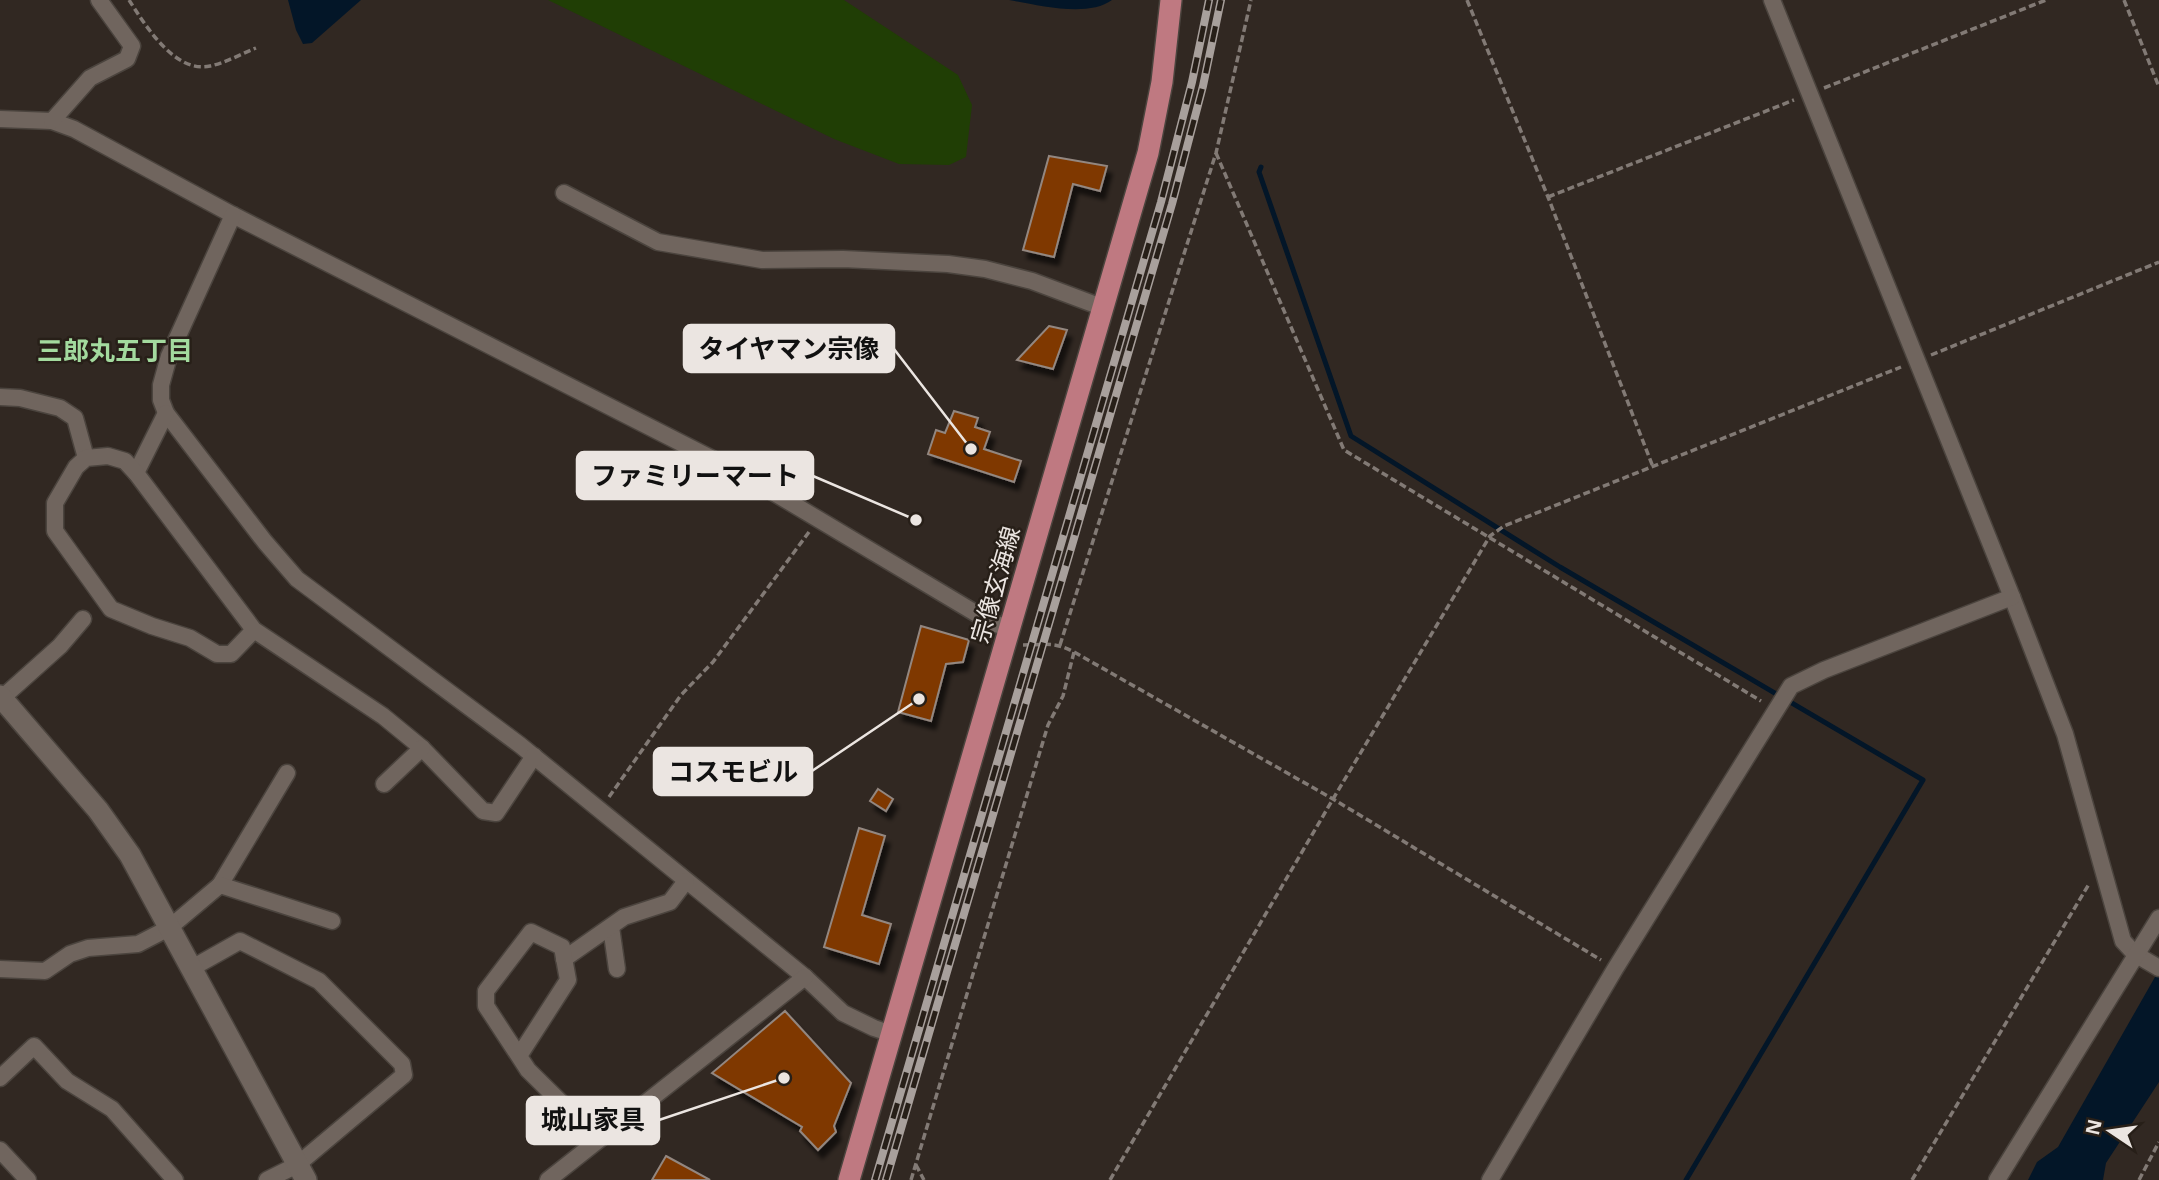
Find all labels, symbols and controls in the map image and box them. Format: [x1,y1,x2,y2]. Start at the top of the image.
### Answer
callout: タイヤマン宗像 [684,325,894,372]
text: タイヤマン宗像 [698,330,880,366]
district label: 三郎丸五丁目 [37,332,193,368]
callout: ファミリーマート [577,452,813,499]
text: ファミリーマート [591,457,799,493]
street label: 宗像玄海線 [962,522,1027,647]
callout: コスモビル [654,748,812,795]
text: コスモビル [668,753,798,789]
north arrow [2075,1096,2145,1166]
callout: 城山家具 [527,1097,659,1144]
text: 城山家具 [541,1101,645,1137]
text: N [2079,1117,2108,1138]

